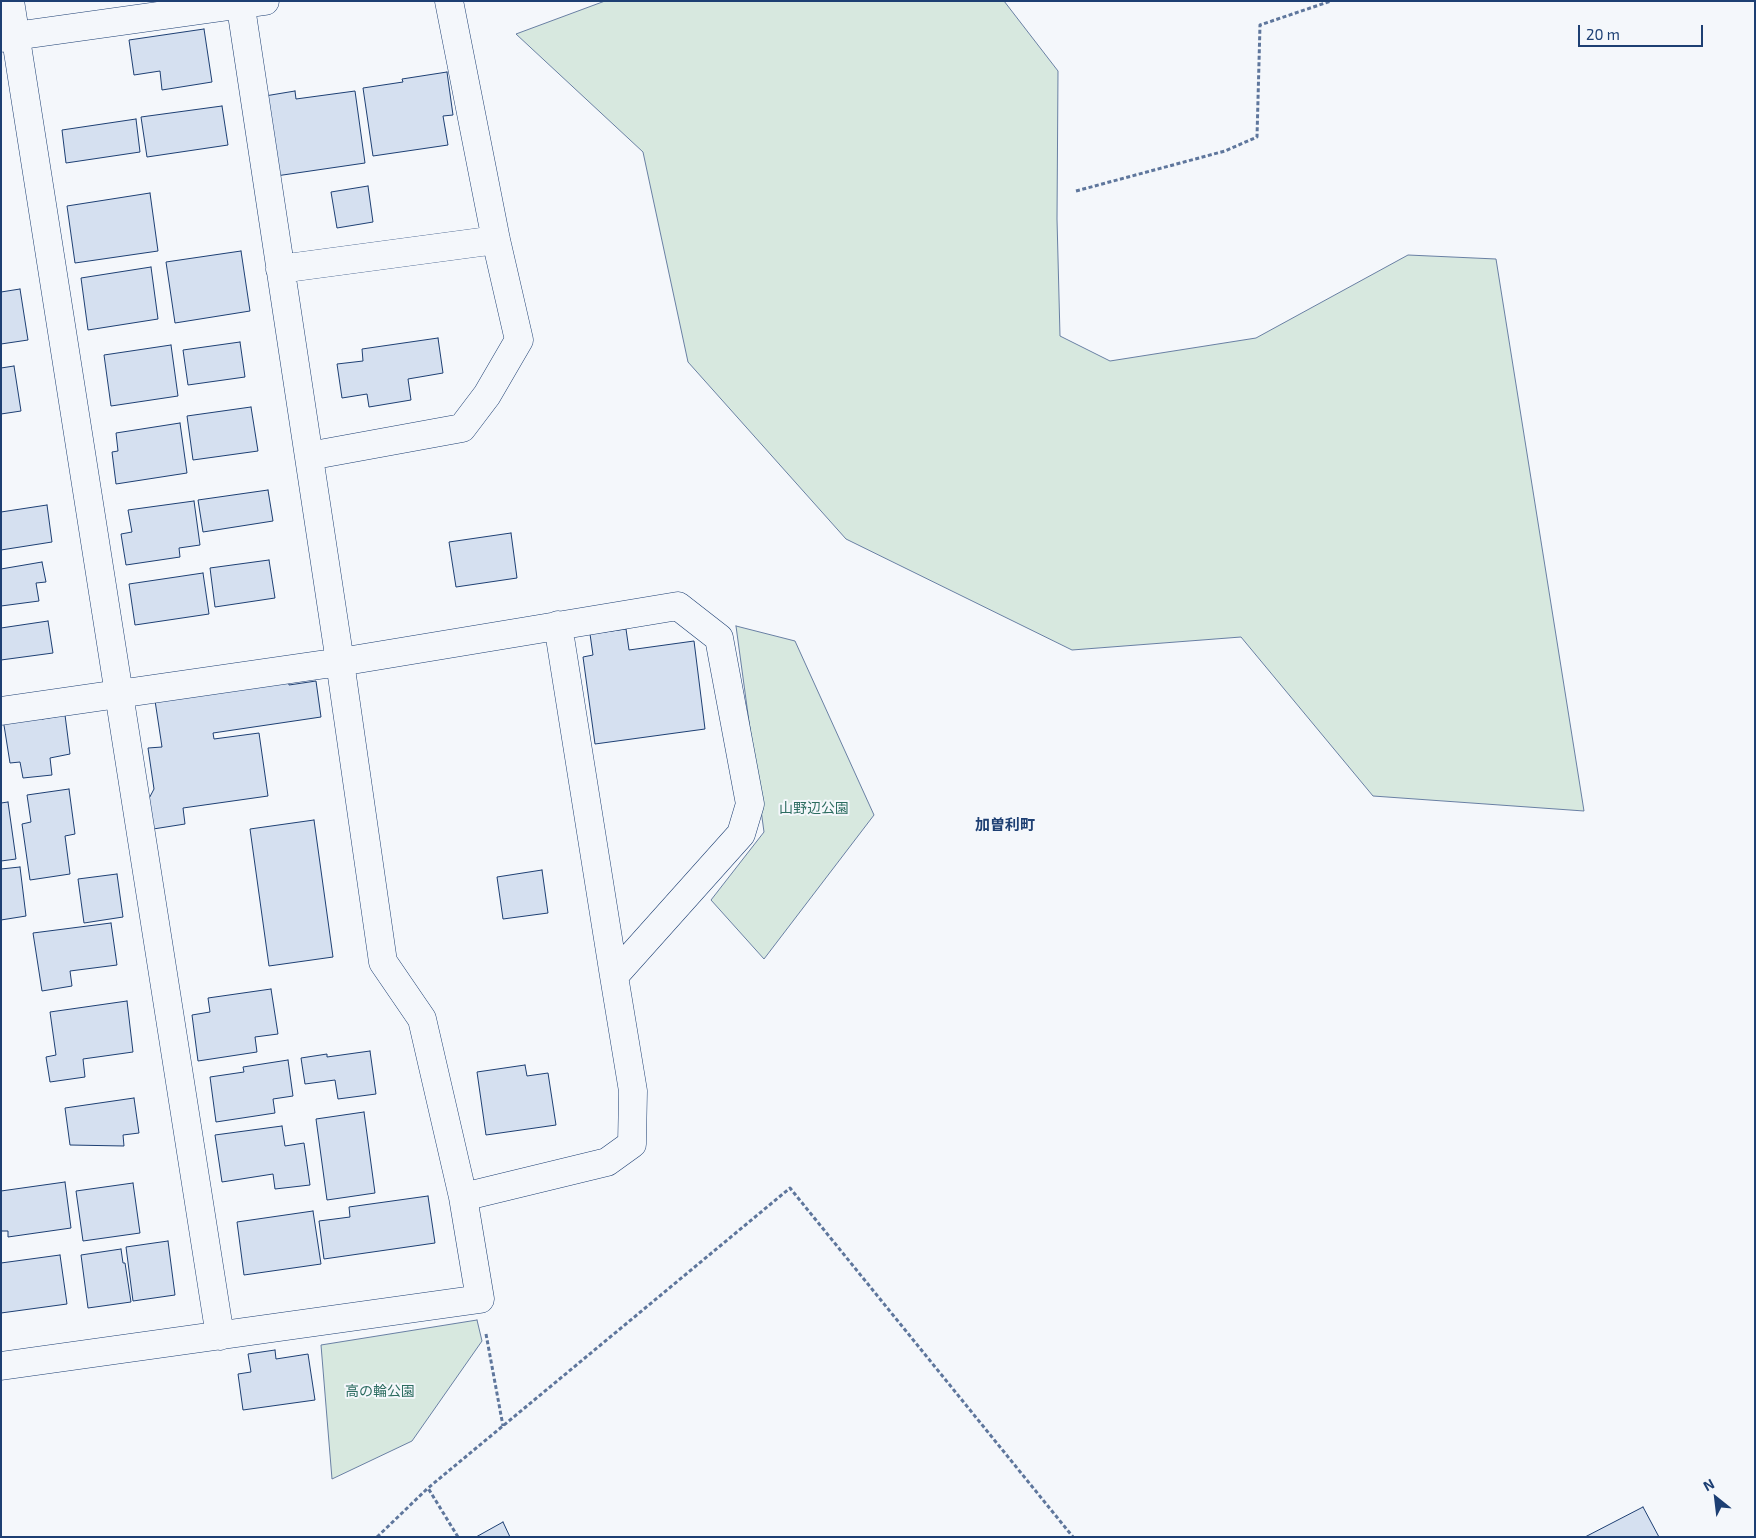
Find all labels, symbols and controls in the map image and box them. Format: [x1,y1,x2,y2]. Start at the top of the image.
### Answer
scale bar [1581,15,1706,47]
text: 20 m [1586,25,1620,43]
park label: 山野辺公園 [779,800,849,816]
district label: 加曽利町 [975,816,1035,834]
park label: 高の輪公園 [345,1383,415,1399]
north arrow [1691,1473,1741,1523]
text: N [1700,1475,1717,1494]

